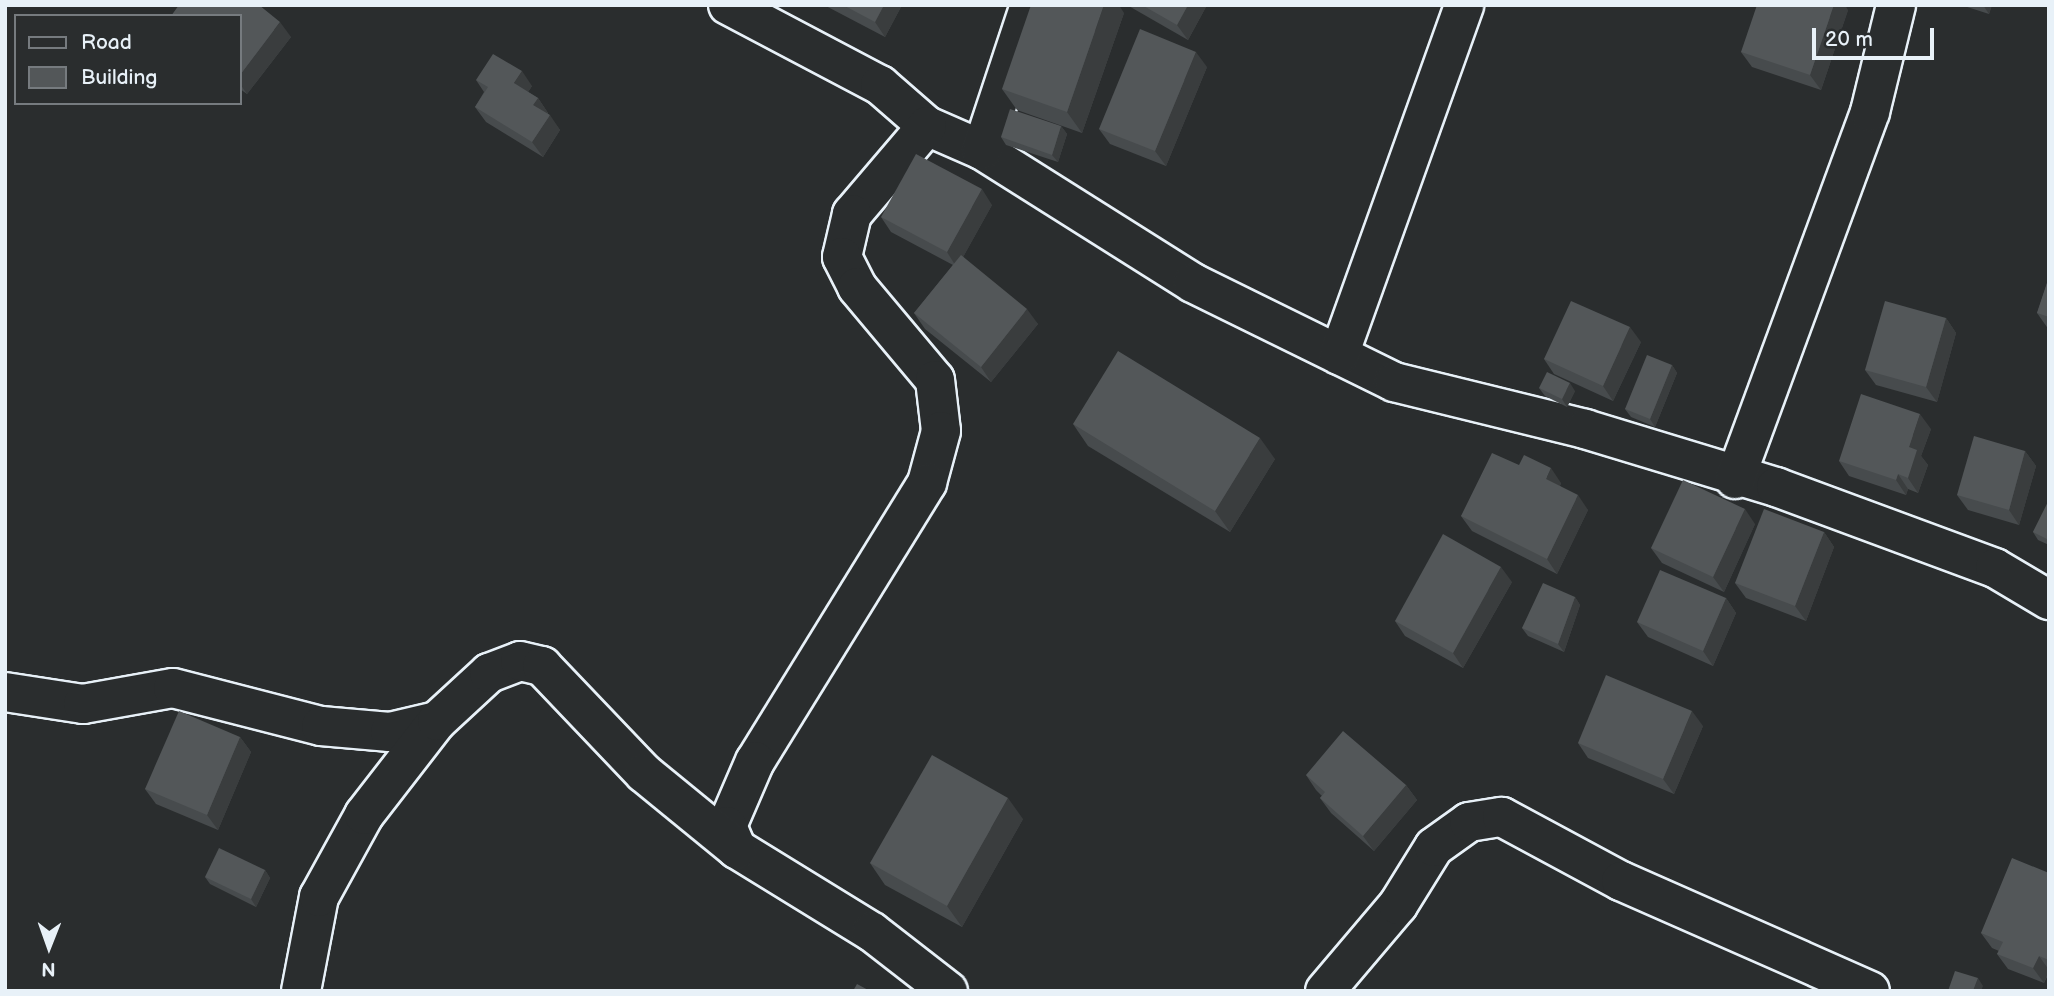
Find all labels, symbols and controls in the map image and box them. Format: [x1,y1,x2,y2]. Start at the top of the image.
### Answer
legend [14,14,242,105]
scale bar [1816,14,1938,58]
text: 20 m [1825,27,1873,52]
text: Road [81,30,132,55]
text: Building [81,65,157,90]
north arrow [14,912,84,982]
text: N [41,957,56,980]

